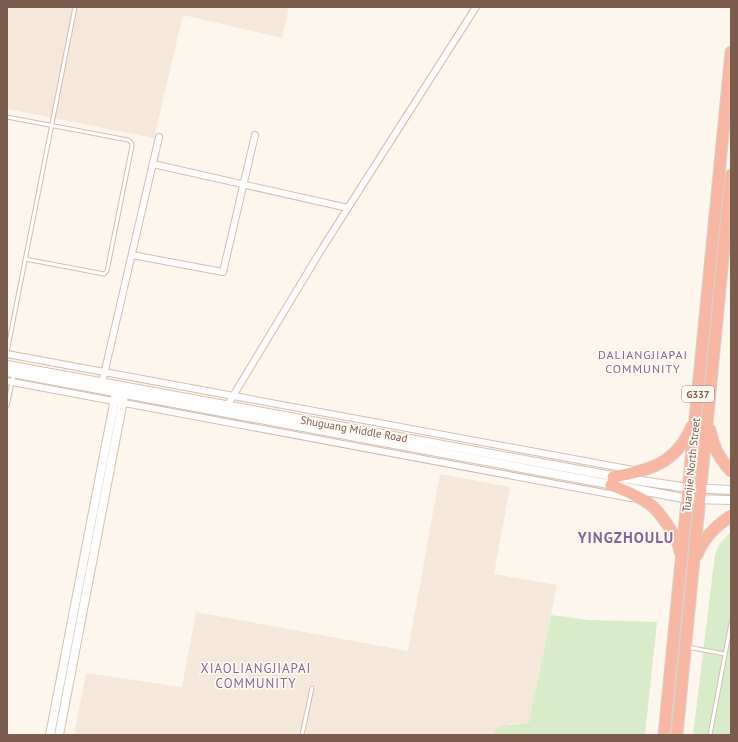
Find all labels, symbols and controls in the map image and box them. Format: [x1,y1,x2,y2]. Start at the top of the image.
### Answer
district label: DALIANGJIAPAI COMMUNITY [598,347,688,376]
road number: G337 [682,386,714,402]
street label: Shuguang Middle Road [299,413,409,445]
street label: Tuanjie North Street [679,417,703,513]
district label: YINGZHOULU [577,528,674,547]
district label: XIAOLIANGJIAPAI COMMUNITY [201,660,311,692]

